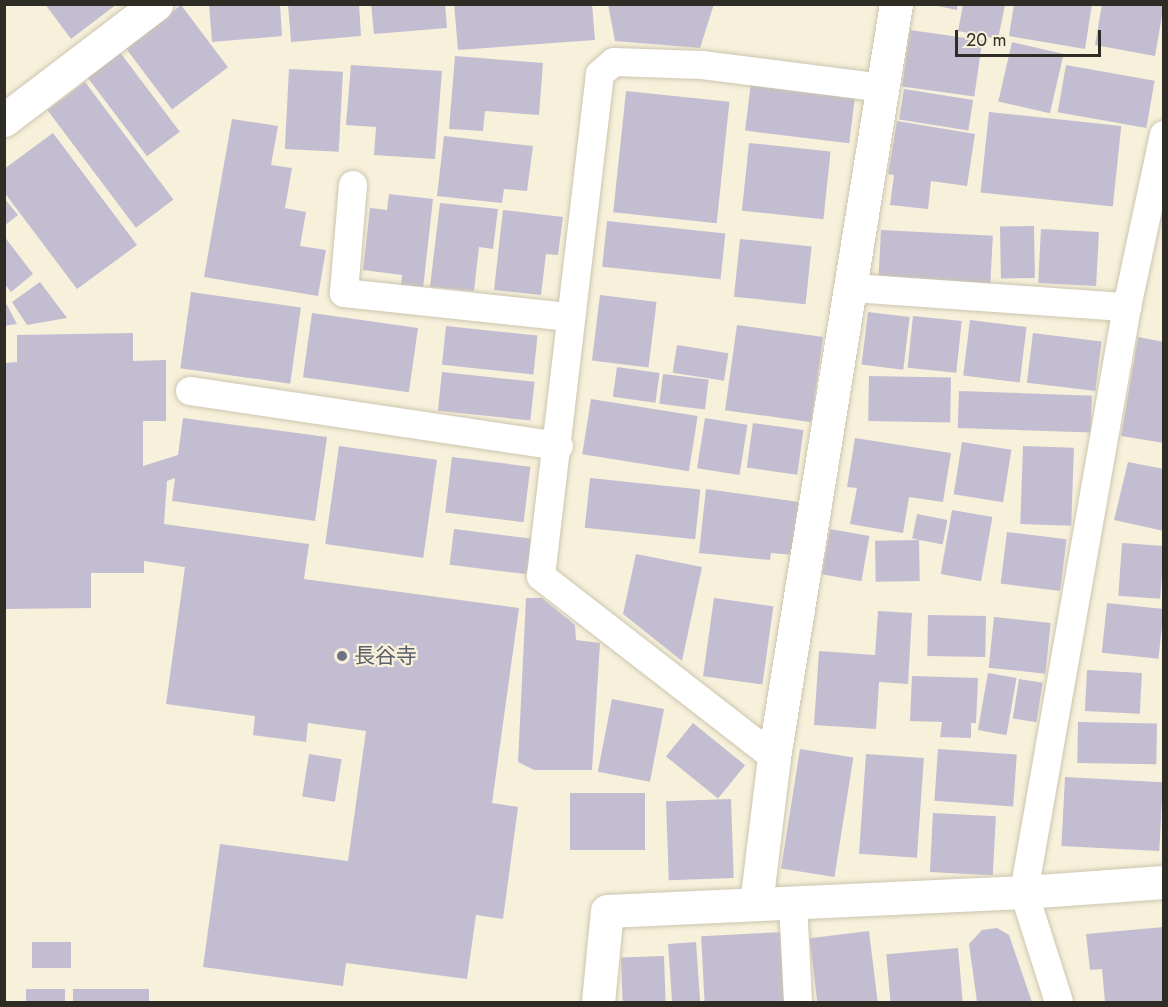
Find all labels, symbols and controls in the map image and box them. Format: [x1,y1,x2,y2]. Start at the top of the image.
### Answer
scale bar [958,18,1104,56]
text: 20 m [966,27,1006,53]
place label: 長谷寺 [354,643,417,669]
marker: 長谷寺 [335,649,349,663]

